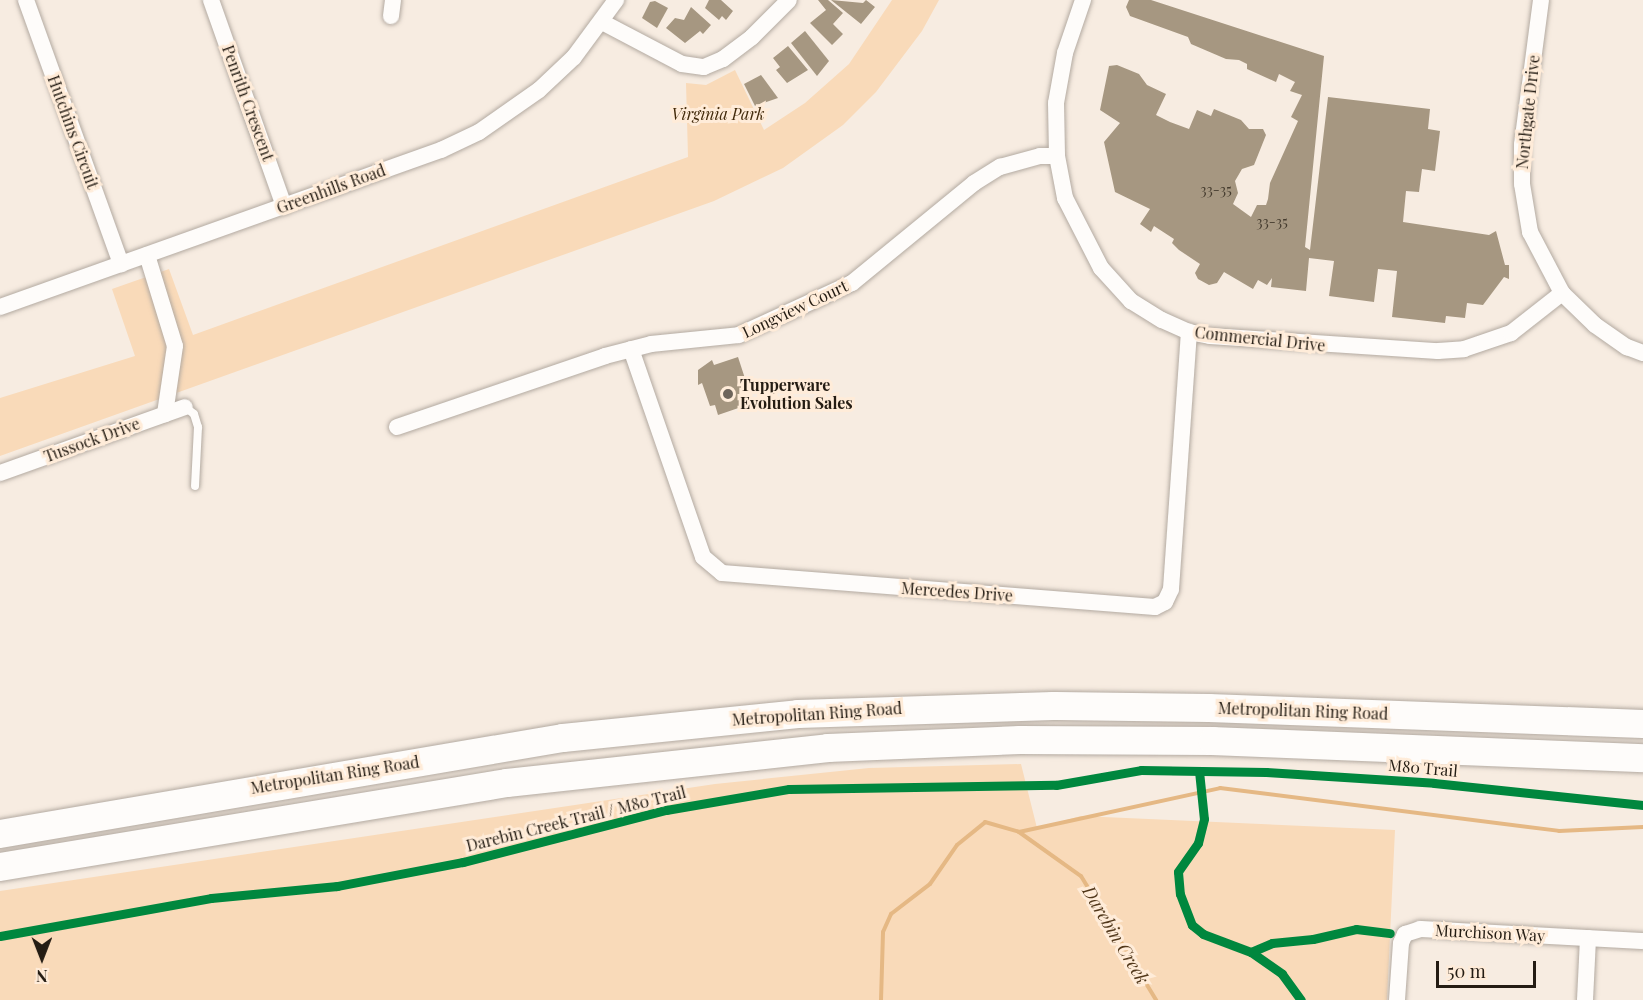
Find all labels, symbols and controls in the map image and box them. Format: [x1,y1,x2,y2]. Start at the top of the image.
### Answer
street label: Penrith Crescent [218,42,278,164]
street label: Northgate Drive [1512,54,1544,170]
street label: Hutchins Circuit [44,73,102,191]
park label: Virginia Park [672,104,764,124]
street label: Greenhills Road [274,160,388,218]
house number: 33-35 [1200,182,1232,198]
house number: 33-35 [1256,214,1288,230]
street label: Longview Court [739,276,851,342]
street label: Commercial Drive [1194,323,1326,355]
place label: Tupperware Evolution Sales [740,375,853,413]
marker: Tupperware Evolution Sales [721,387,735,401]
street label: Tussock Drive [41,414,143,466]
street label: Mercedes Drive [900,579,1014,605]
street label: Metropolitan Ring Road [731,698,903,730]
street label: Metropolitan Ring Road [1217,698,1389,724]
street label: Metropolitan Ring Road [249,752,421,798]
street label: M80 Trail [1387,755,1459,781]
street label: Darebin Creek Trail / M80 Trail [464,782,688,856]
water label: Darebin Creek [1078,882,1154,988]
street label: Murchison Way [1434,921,1546,945]
north arrow [12,928,72,988]
scale bar [1439,949,1540,987]
text: 50 m [1447,959,1486,983]
text: N [36,966,48,987]

